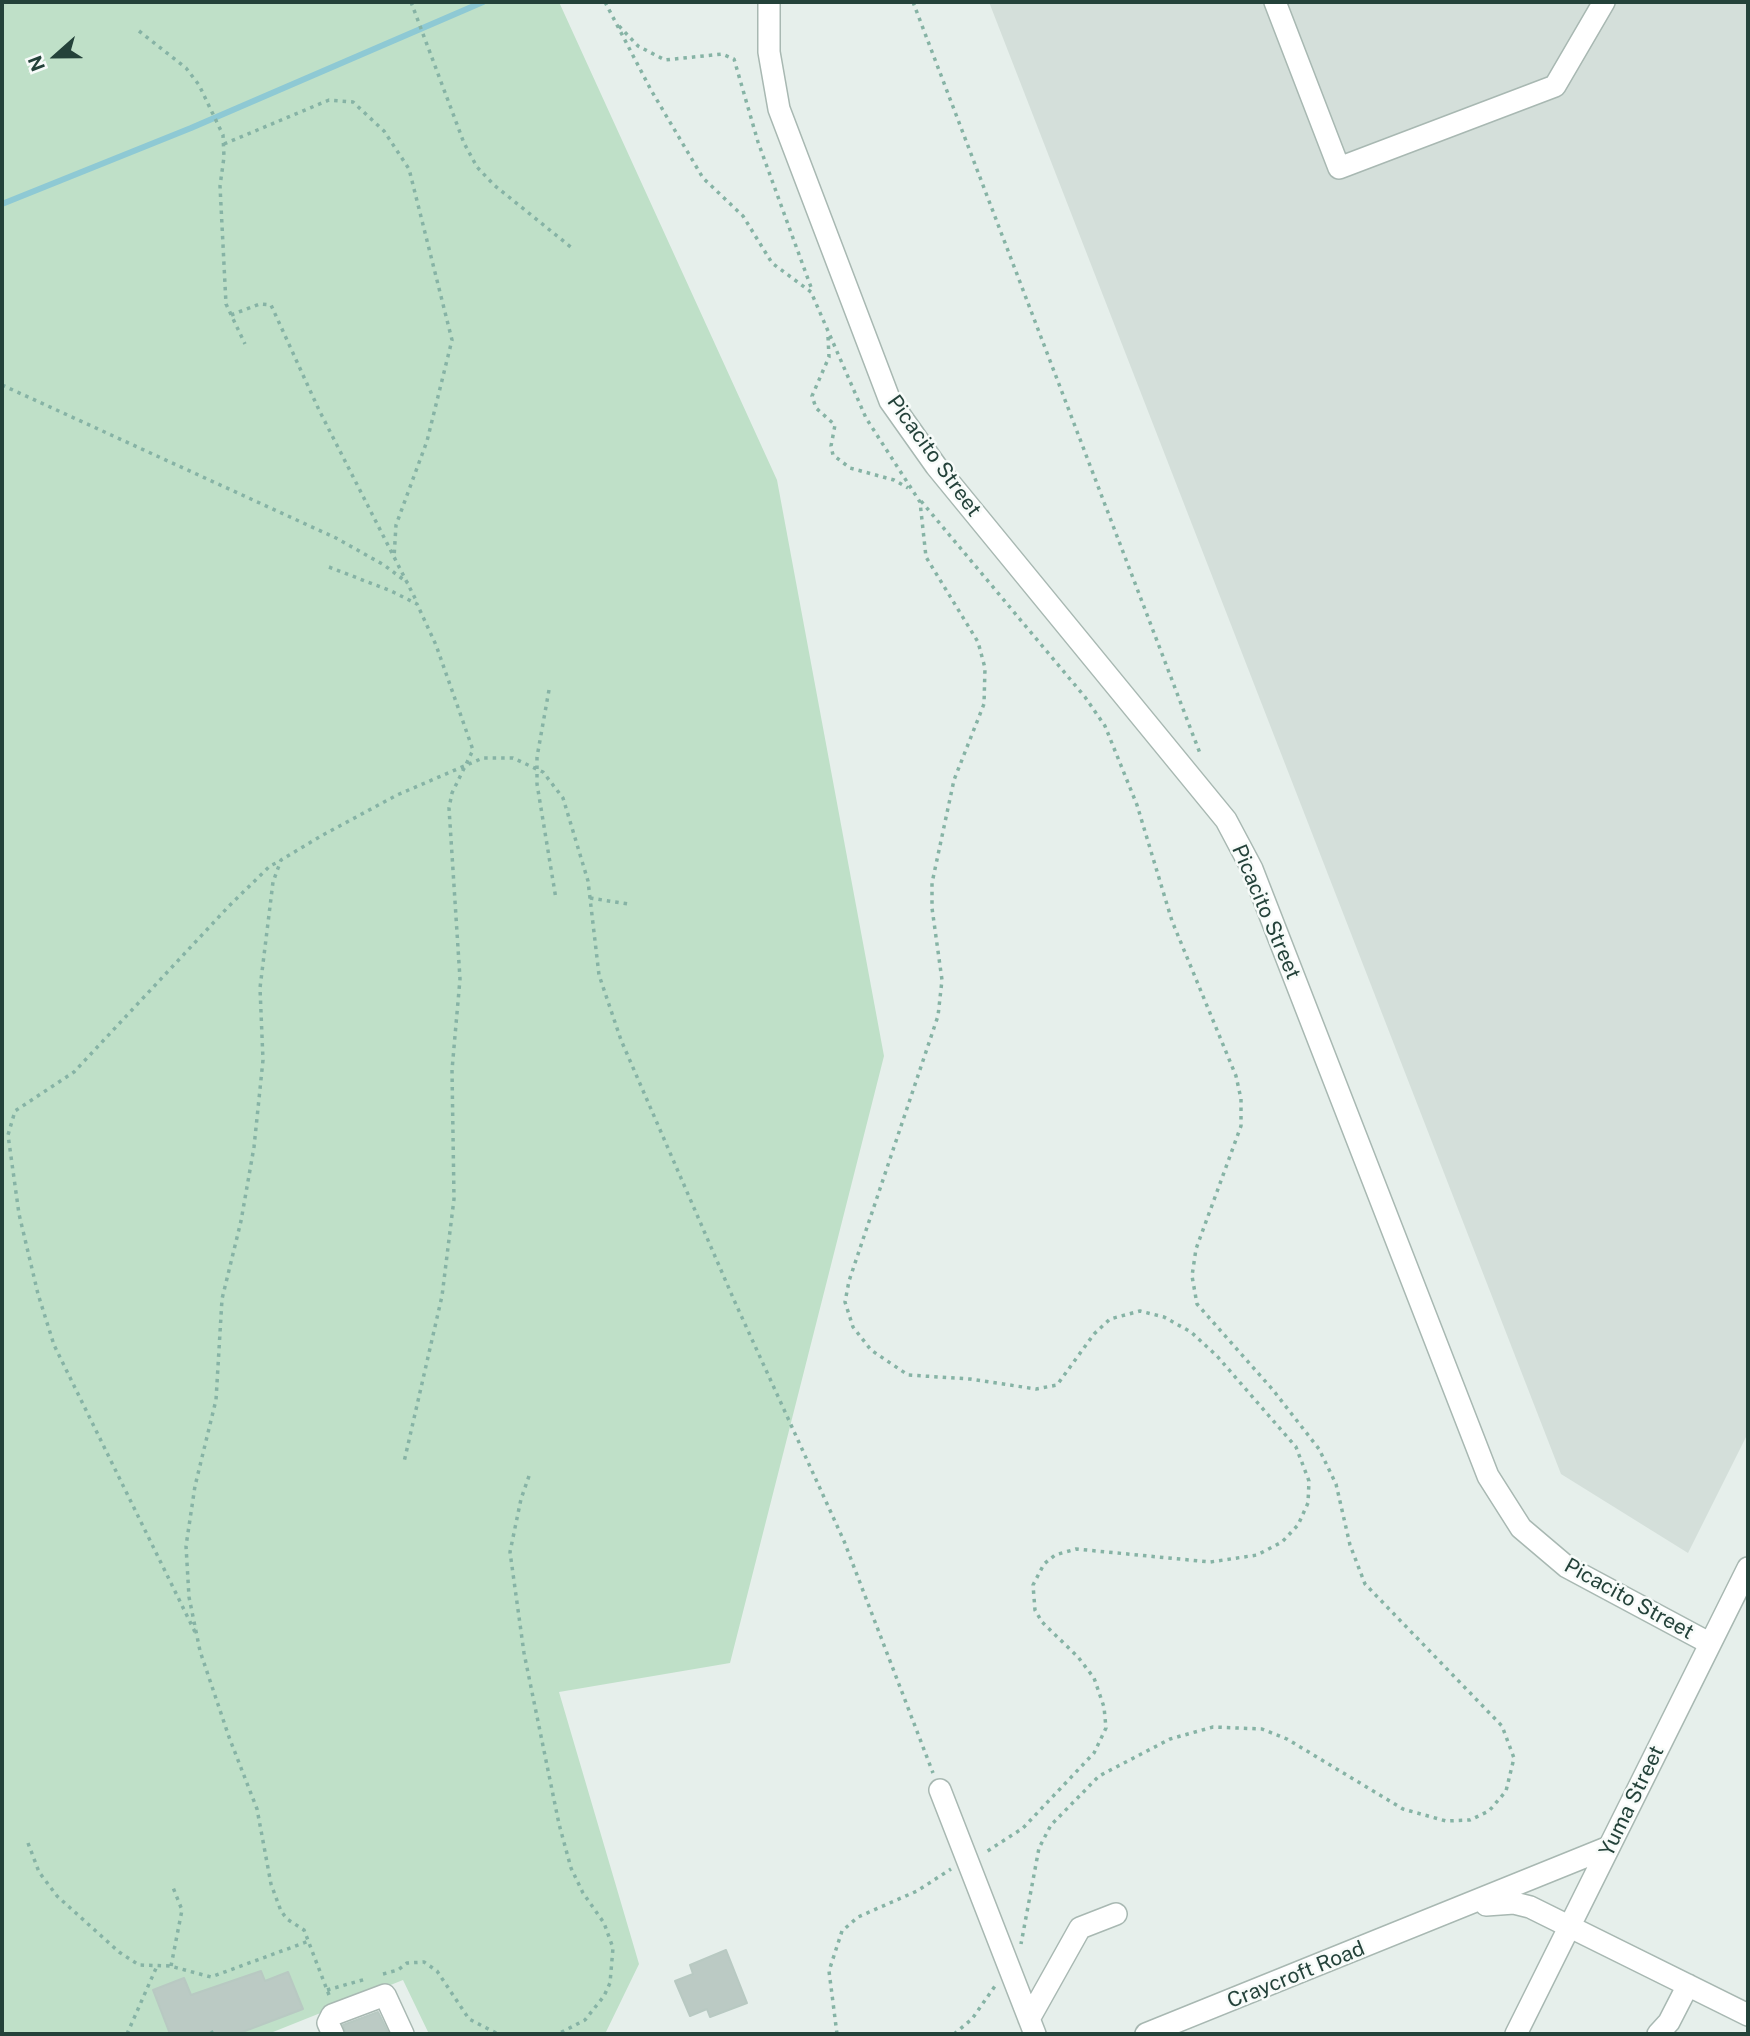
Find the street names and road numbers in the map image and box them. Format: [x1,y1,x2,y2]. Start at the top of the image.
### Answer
street label: Picacito Street [881,390,987,522]
street label: Picacito Street [1226,841,1306,983]
street label: Picacito Street [1560,1553,1698,1645]
street label: Yuma Street [1594,1741,1670,1861]
street label: Craycroft Road [1224,1936,1368,2014]

